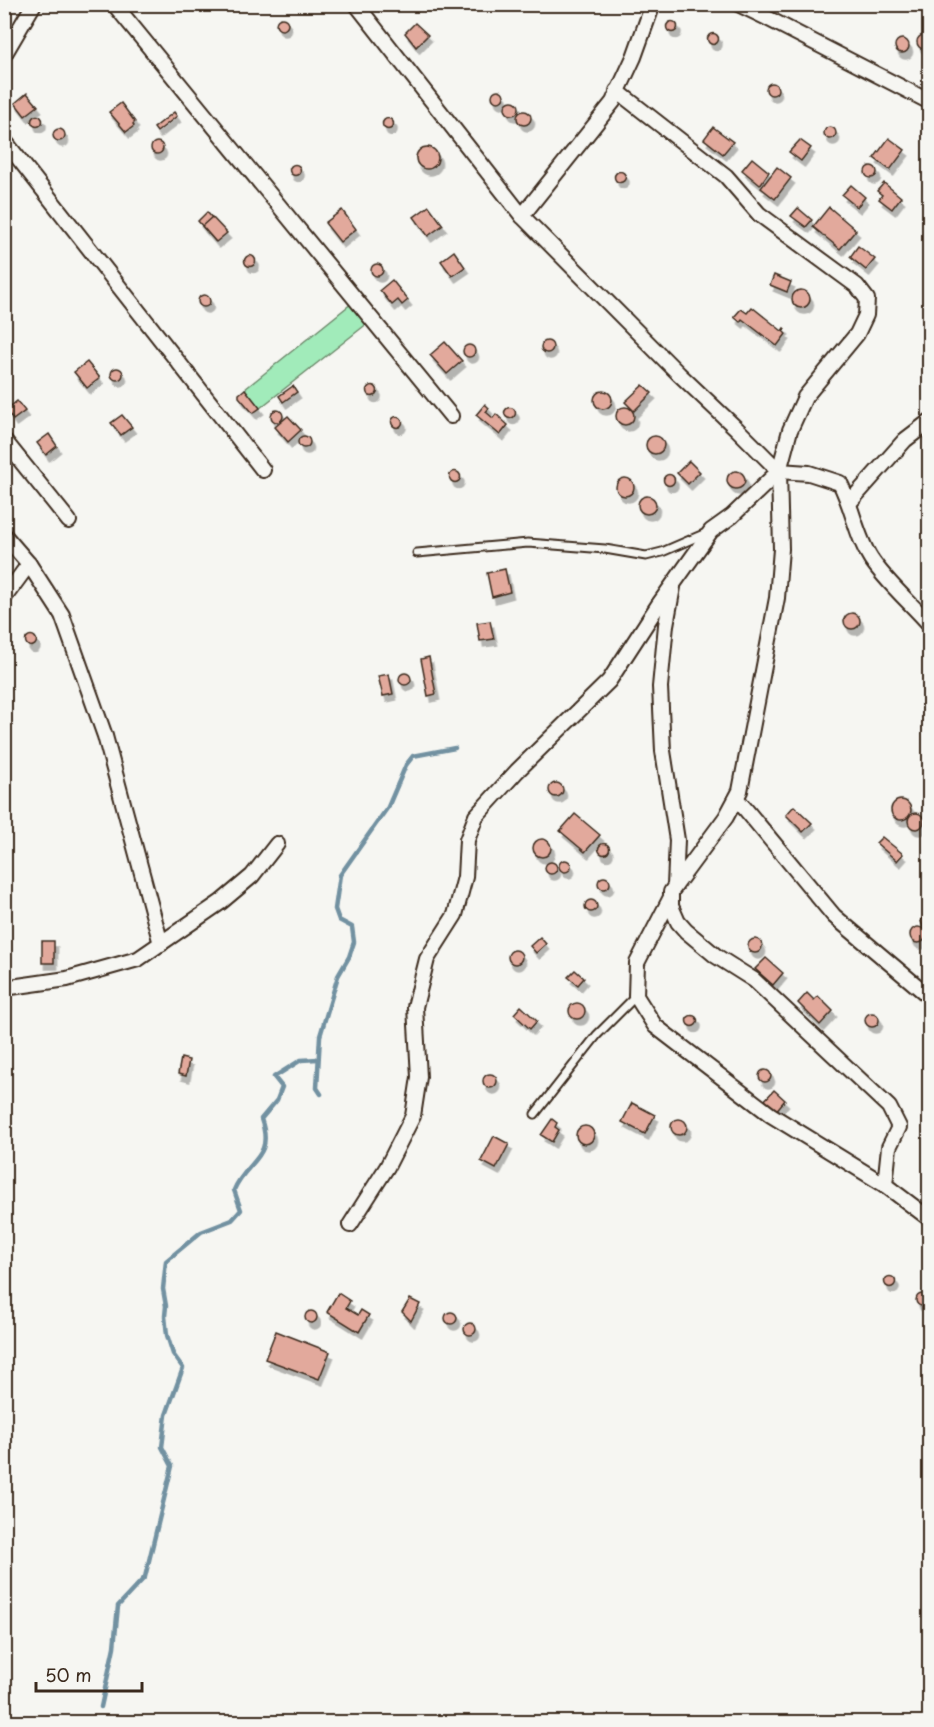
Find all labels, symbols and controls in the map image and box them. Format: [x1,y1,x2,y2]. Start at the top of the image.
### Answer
scale bar [36,1655,142,1693]
text: 50 m [45,1661,92,1688]

